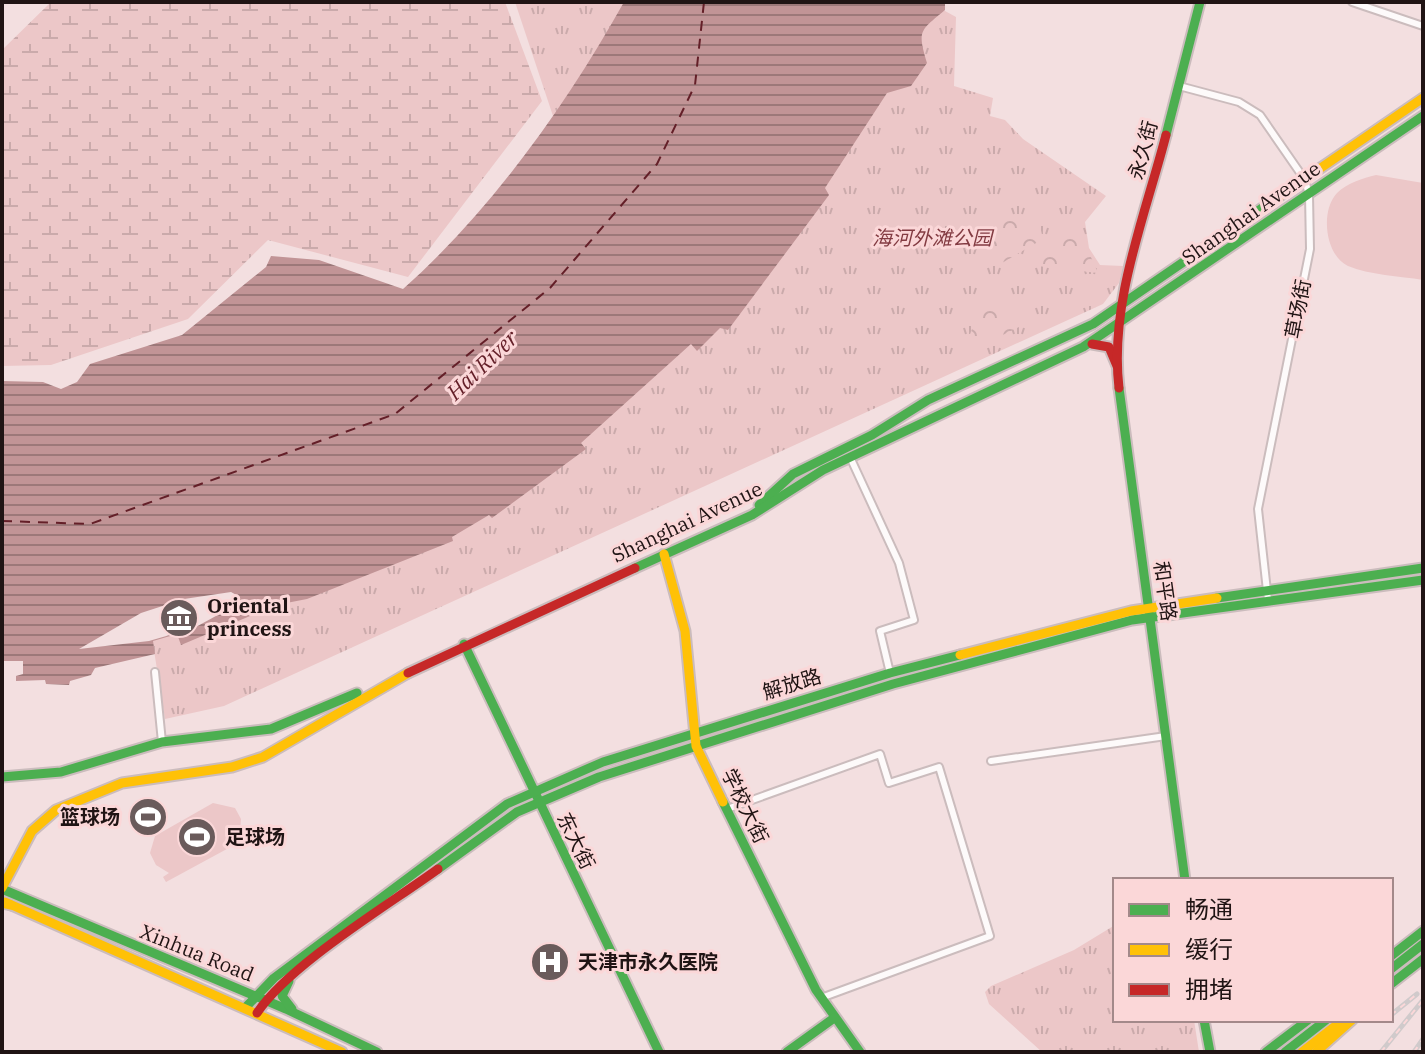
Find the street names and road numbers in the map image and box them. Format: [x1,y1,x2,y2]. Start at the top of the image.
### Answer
street label: 永久街 [1122,117,1163,182]
street label: Shanghai Avenue [1176,155,1325,271]
street label: 草场街 [1279,277,1316,341]
street label: Shanghai Avenue [607,475,767,568]
street label: 和平路 [1148,559,1183,623]
street label: 解放路 [759,662,824,705]
street label: 学校大街 [716,764,775,848]
street label: 东大街 [551,808,602,874]
street label: Xinhua Road [136,917,258,988]

